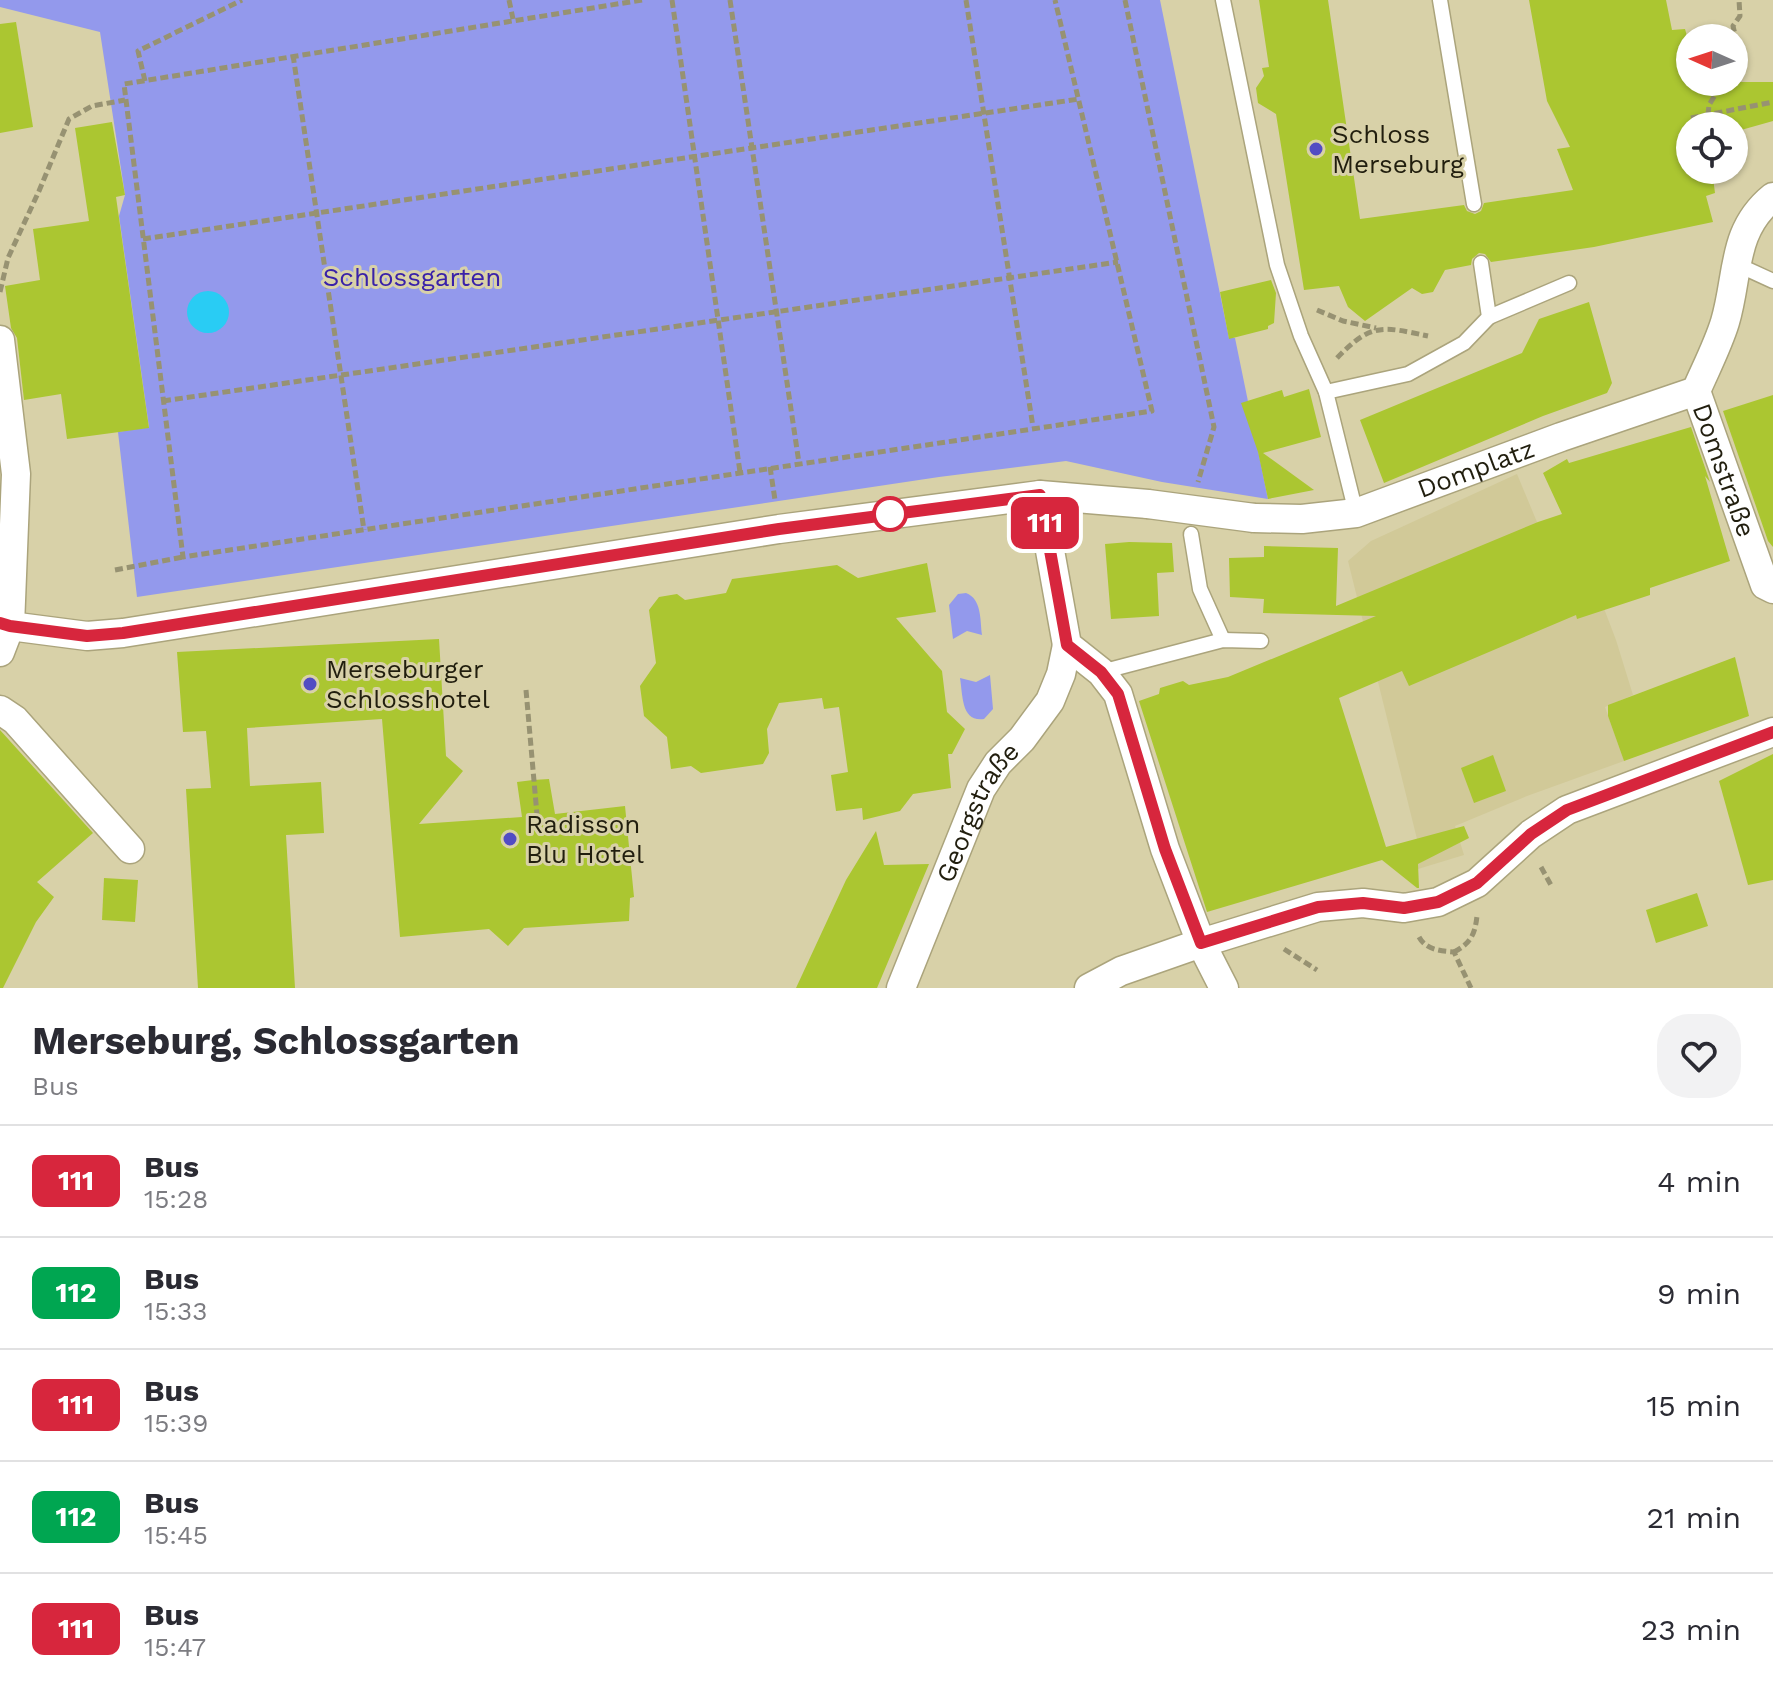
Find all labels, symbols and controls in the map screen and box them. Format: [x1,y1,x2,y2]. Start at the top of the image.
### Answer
north arrow [1676,24,1748,96]
map controls [1676,24,1748,184]
button: locate [1676,112,1748,184]
place label: Schloss Merseburg [1332,119,1464,179]
marker: Schloss Merseburg [1307,140,1325,158]
park label: Schlossgarten [323,262,501,292]
street label: Domstraße [1687,399,1762,541]
street label: Domplatz [1413,433,1538,504]
unlabelled marker [873,497,907,531]
line badge: 111 [999,497,1091,549]
text: 111 [1027,506,1063,539]
place label: Merseburger Schlosshotel [326,654,490,714]
marker: Merseburger Schlosshotel [301,675,319,693]
street label: Georgstraße [930,736,1025,887]
place label: Radisson Blu Hotel [526,809,644,869]
marker: Radisson Blu Hotel [501,830,519,848]
button: heart [1657,1014,1741,1098]
text: Merseburg, Schlossgarten [32,1019,520,1063]
text: Bus [32,1071,79,1101]
text: Bus [144,1149,199,1184]
text: 111 [58,1164,94,1197]
text: 4 min [1657,1164,1741,1199]
text: 15:28 [144,1184,208,1214]
text: Bus [144,1261,199,1296]
text: 112 [56,1276,96,1309]
text: 9 min [1657,1276,1741,1311]
text: 15:33 [144,1296,207,1326]
text: Bus [144,1373,199,1408]
text: 111 [58,1388,94,1421]
text: 15 min [1646,1388,1741,1423]
text: 15:39 [144,1408,208,1438]
text: Bus [144,1485,199,1520]
text: 112 [56,1500,96,1533]
text: 21 min [1646,1500,1741,1535]
text: 15:45 [144,1520,208,1550]
text: Bus [144,1597,199,1632]
text: 111 [58,1612,94,1645]
text: 23 min [1641,1612,1741,1647]
text: 15:47 [144,1632,206,1662]

